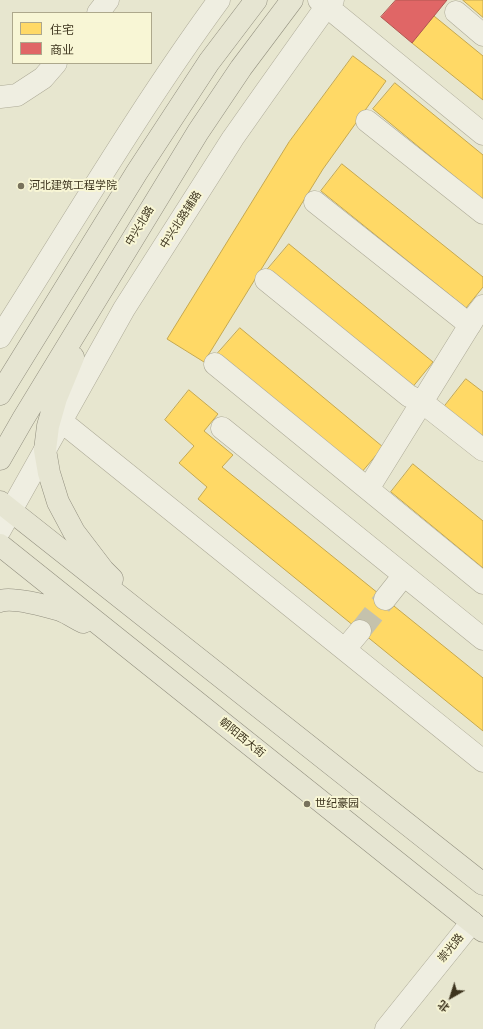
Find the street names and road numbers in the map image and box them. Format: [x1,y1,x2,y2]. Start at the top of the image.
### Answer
street label: 中兴北路辅路 [157,189,205,251]
street label: 中兴北路 [123,204,157,248]
street label: 朝阳西大街 [216,716,268,760]
street label: 崇光路 [435,931,467,965]

